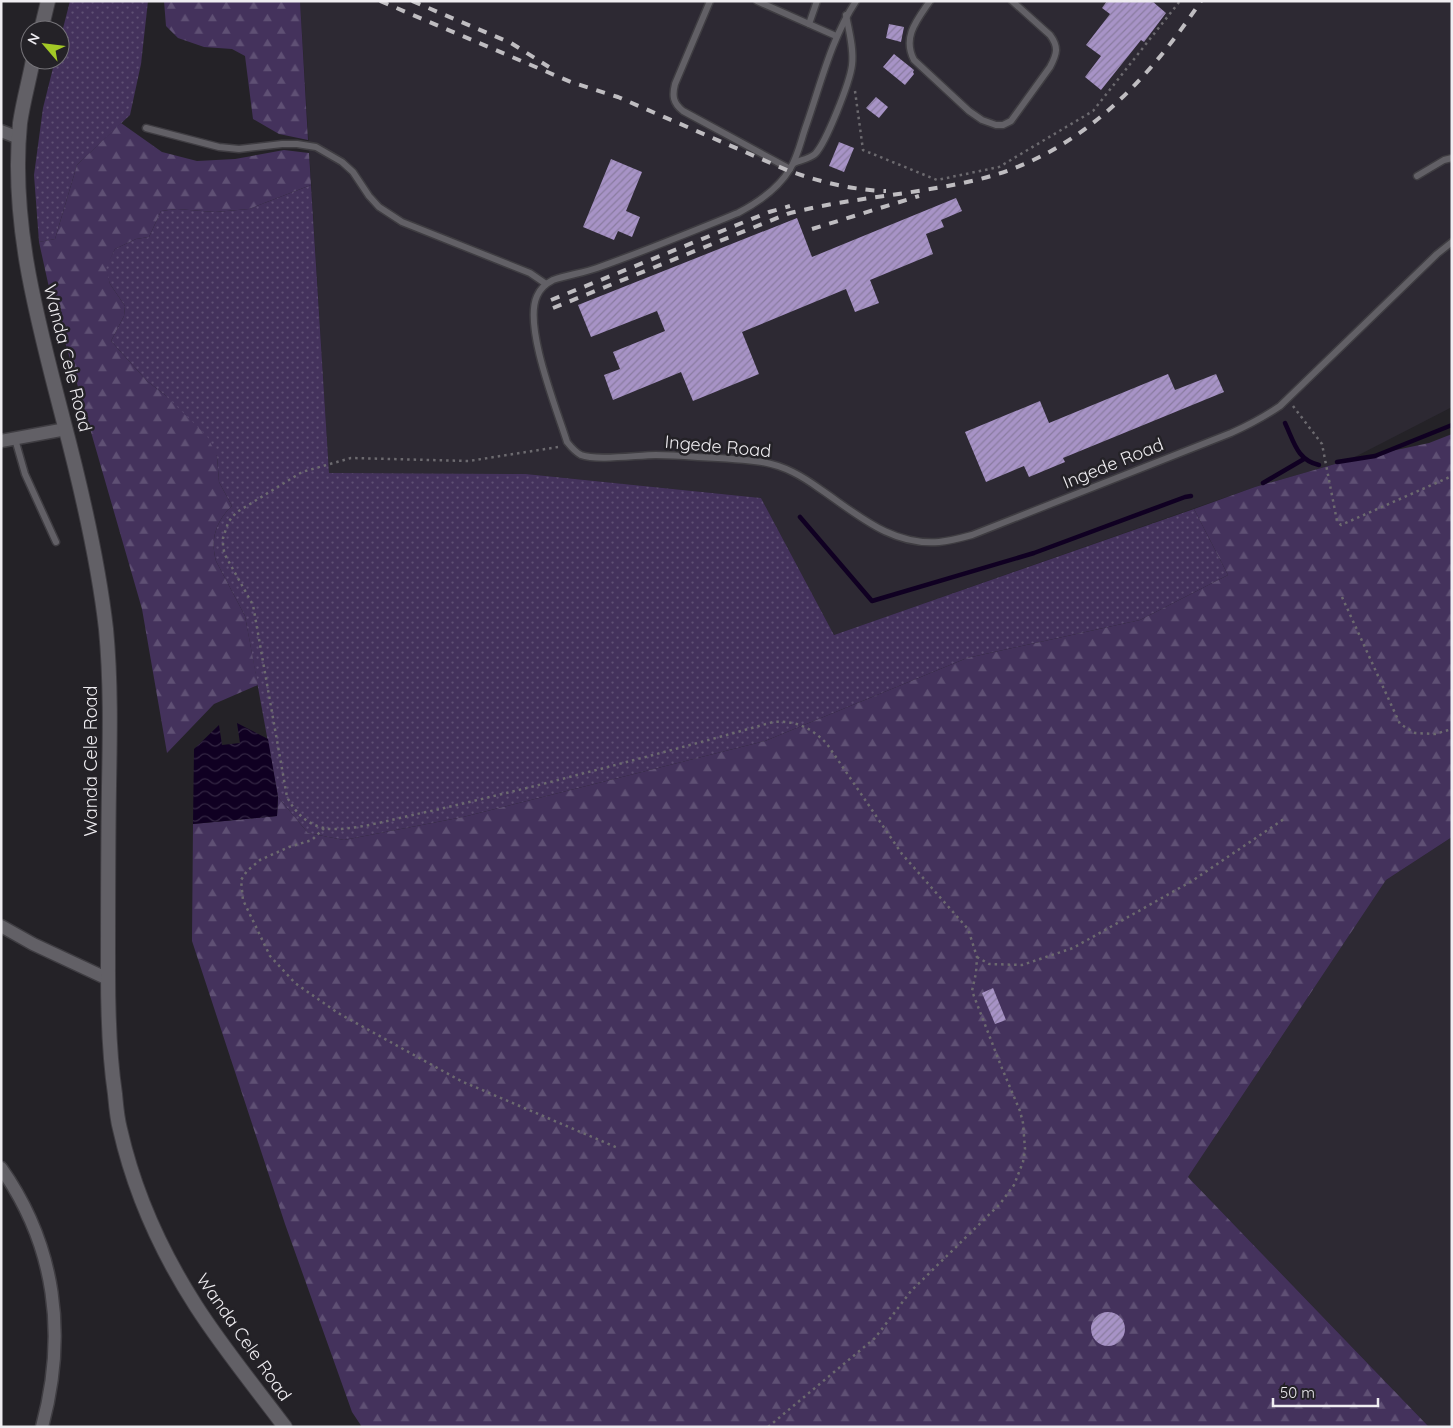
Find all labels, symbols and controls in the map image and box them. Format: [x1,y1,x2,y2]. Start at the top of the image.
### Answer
north arrow [20,20,70,70]
text: N [23,30,44,48]
street label: Wanda Cele Road [39,282,97,434]
street label: Ingede Road [664,430,772,462]
street label: Ingede Road [1059,432,1167,494]
street label: Wanda Cele Road [79,686,102,836]
street label: Wanda Cele Road [191,1269,297,1405]
scale bar [1273,1376,1378,1408]
text: 50 m [1280,1383,1315,1402]

